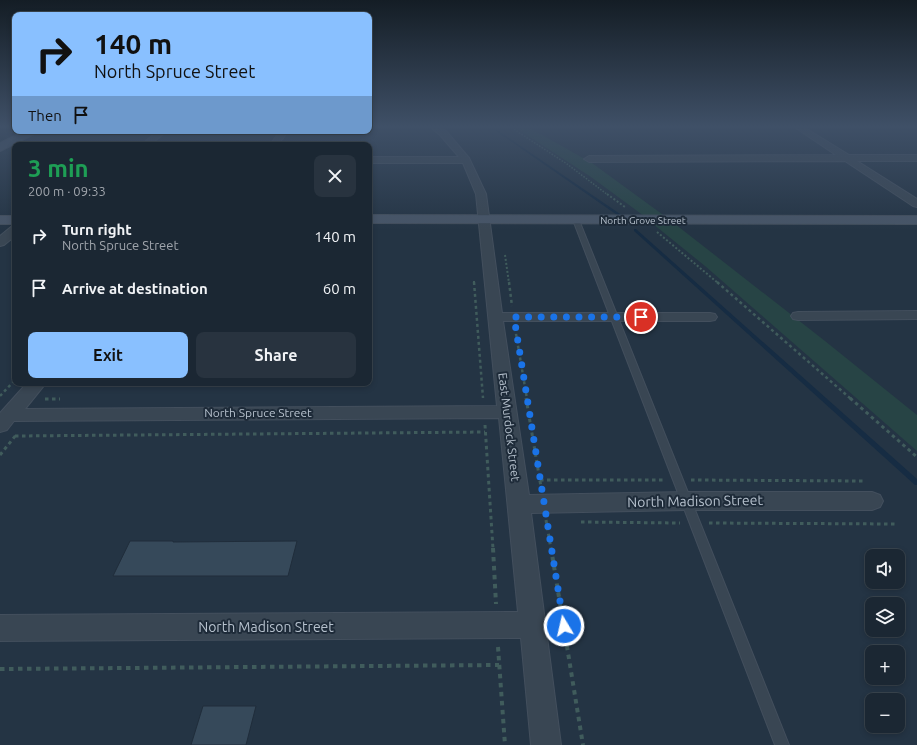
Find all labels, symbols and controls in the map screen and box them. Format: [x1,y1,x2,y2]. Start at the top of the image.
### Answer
icon: right [28,28,80,80]
text: 140 m [94,28,172,59]
text: North Spruce Street [94,61,255,81]
icon: arrive [70,104,92,126]
text: Then [28,107,62,124]
text: 3 min [28,155,89,182]
button: close [314,155,356,197]
text: 200 m · 09:33 [28,184,106,198]
street label: North Grove Street [600,215,686,226]
text: Turn right [62,221,132,238]
icon: right [28,225,50,247]
text: 140 m [314,228,356,245]
text: North Spruce Street [62,238,179,252]
icon: arrive [28,277,50,299]
text: Arrive at destination [62,280,208,297]
text: 60 m [323,280,356,297]
pin [624,300,658,334]
icon: arrive [630,306,652,328]
button: Exit [28,332,188,378]
button: Share [196,332,356,378]
street label: East Murdock Street [496,372,523,482]
street label: North Spruce Street [204,406,312,419]
street label: North Madison Street [627,492,763,510]
map controls [865,549,905,733]
button: sound [865,549,905,589]
button: layers [865,597,905,637]
position arrow [543,605,585,647]
street label: North Madison Street [198,619,334,635]
button: + [865,645,905,685]
button: − [865,693,905,733]

